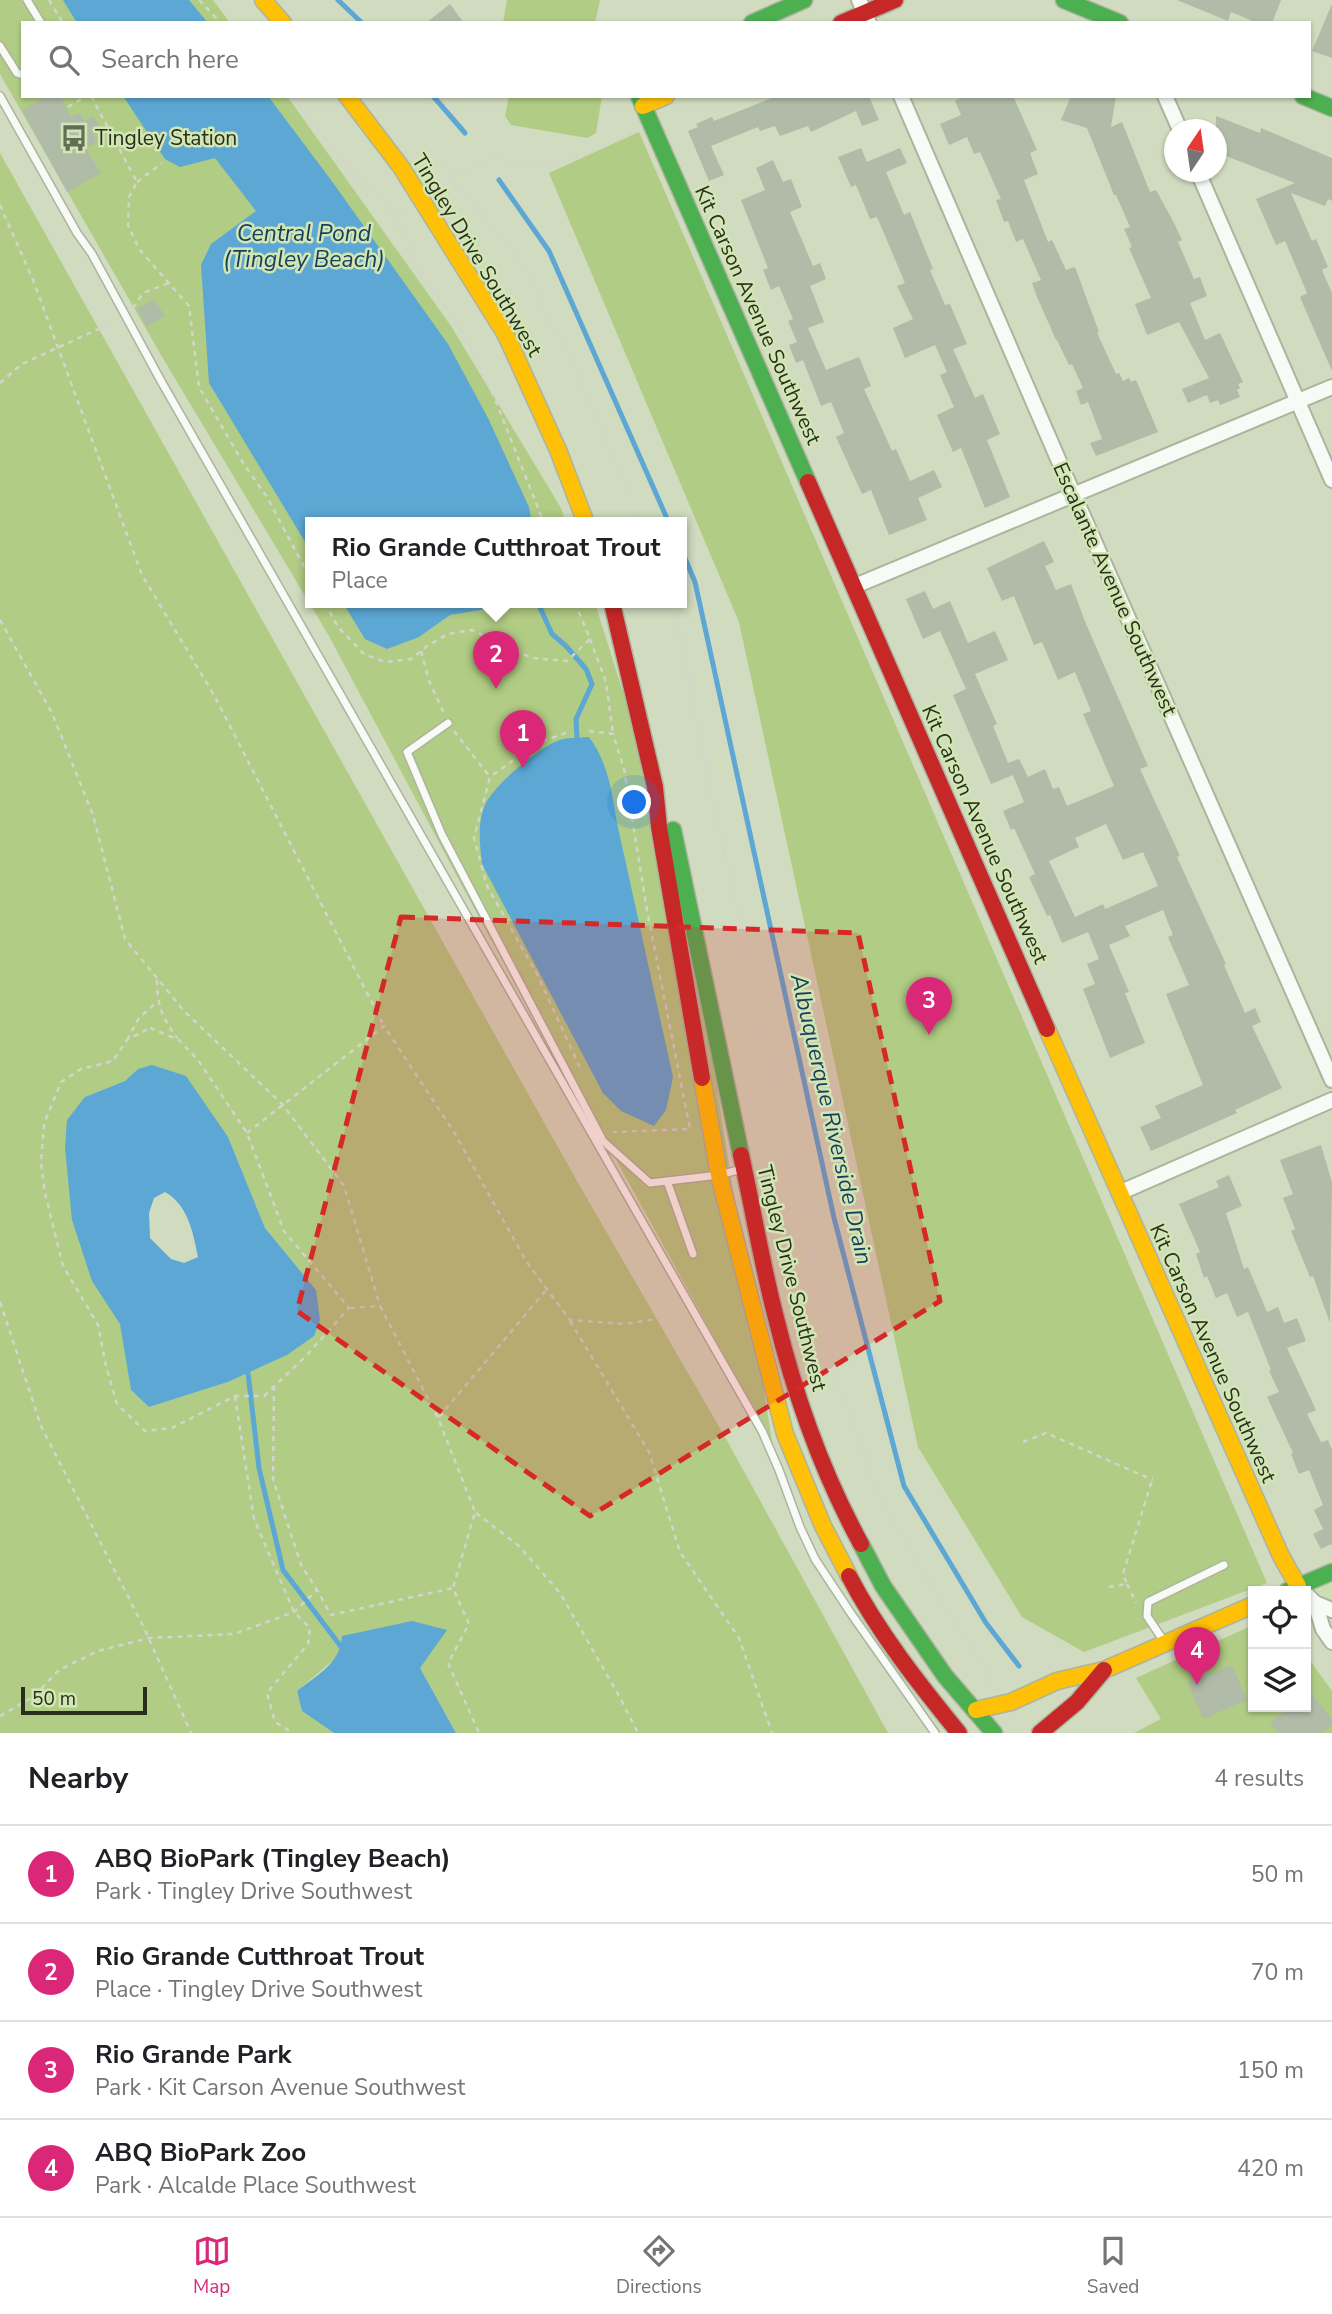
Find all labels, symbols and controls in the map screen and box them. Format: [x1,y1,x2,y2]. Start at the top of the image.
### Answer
search box [21,21,1311,98]
icon: search [45,41,83,79]
text: Search here [101,42,239,77]
north arrow [1164,119,1227,182]
bus stop icon: Tingley Station [59,123,89,153]
place label: Tingley Station [95,124,237,152]
street label: Tingley Drive Southwest [405,148,549,362]
street label: Kit Carson Avenue Southwest [688,181,828,449]
water label: Central Pond (Tingley Beach) [223,218,385,275]
street label: Escalante Avenue Southwest [1046,458,1184,721]
popup [305,517,687,608]
text: Rio Grande Cutthroat Trout [332,530,660,565]
text: Place [332,565,388,596]
pin: 2 [473,631,519,689]
street label: Kit Carson Avenue Southwest [915,700,1055,968]
pin: 1 [500,710,546,768]
your location [617,785,651,819]
water label: Albuquerque Riverside Drain [783,970,880,1268]
pin: 3 [906,977,952,1035]
street label: Tingley Drive Southwest [750,1162,834,1395]
street label: Kit Carson Avenue Southwest [1143,1219,1283,1487]
map controls [1248,1586,1311,1712]
button: locate [1248,1586,1311,1649]
pin: 4 [1174,1627,1220,1685]
button: layers [1248,1649,1311,1712]
scale bar [21,1684,147,1716]
text: 50 m [32,1686,76,1712]
text: Nearby [28,1758,128,1799]
text: 4 results [1214,1763,1304,1794]
text: ABQ BioPark (Tingley Beach) [95,1841,451,1876]
text: 1 [44,1859,58,1890]
text: 50 m [1251,1859,1304,1890]
text: Park · Tingley Drive Southwest [95,1876,412,1907]
text: Rio Grande Cutthroat Trout [95,1939,424,1974]
text: 2 [44,1957,58,1988]
text: 70 m [1251,1957,1304,1988]
text: Place · Tingley Drive Southwest [95,1974,422,2005]
text: Rio Grande Park [95,2037,292,2072]
text: 3 [44,2055,58,2086]
text: 150 m [1237,2055,1304,2086]
text: Park · Kit Carson Avenue Southwest [95,2072,465,2103]
text: ABQ BioPark Zoo [95,2135,306,2170]
text: 4 [44,2153,58,2184]
text: 420 m [1237,2153,1304,2184]
text: Park · Alcalde Place Southwest [95,2170,416,2201]
tab: Map [193,2232,231,2300]
tab: Directions [616,2232,702,2300]
tab: Saved [1087,2232,1139,2300]

